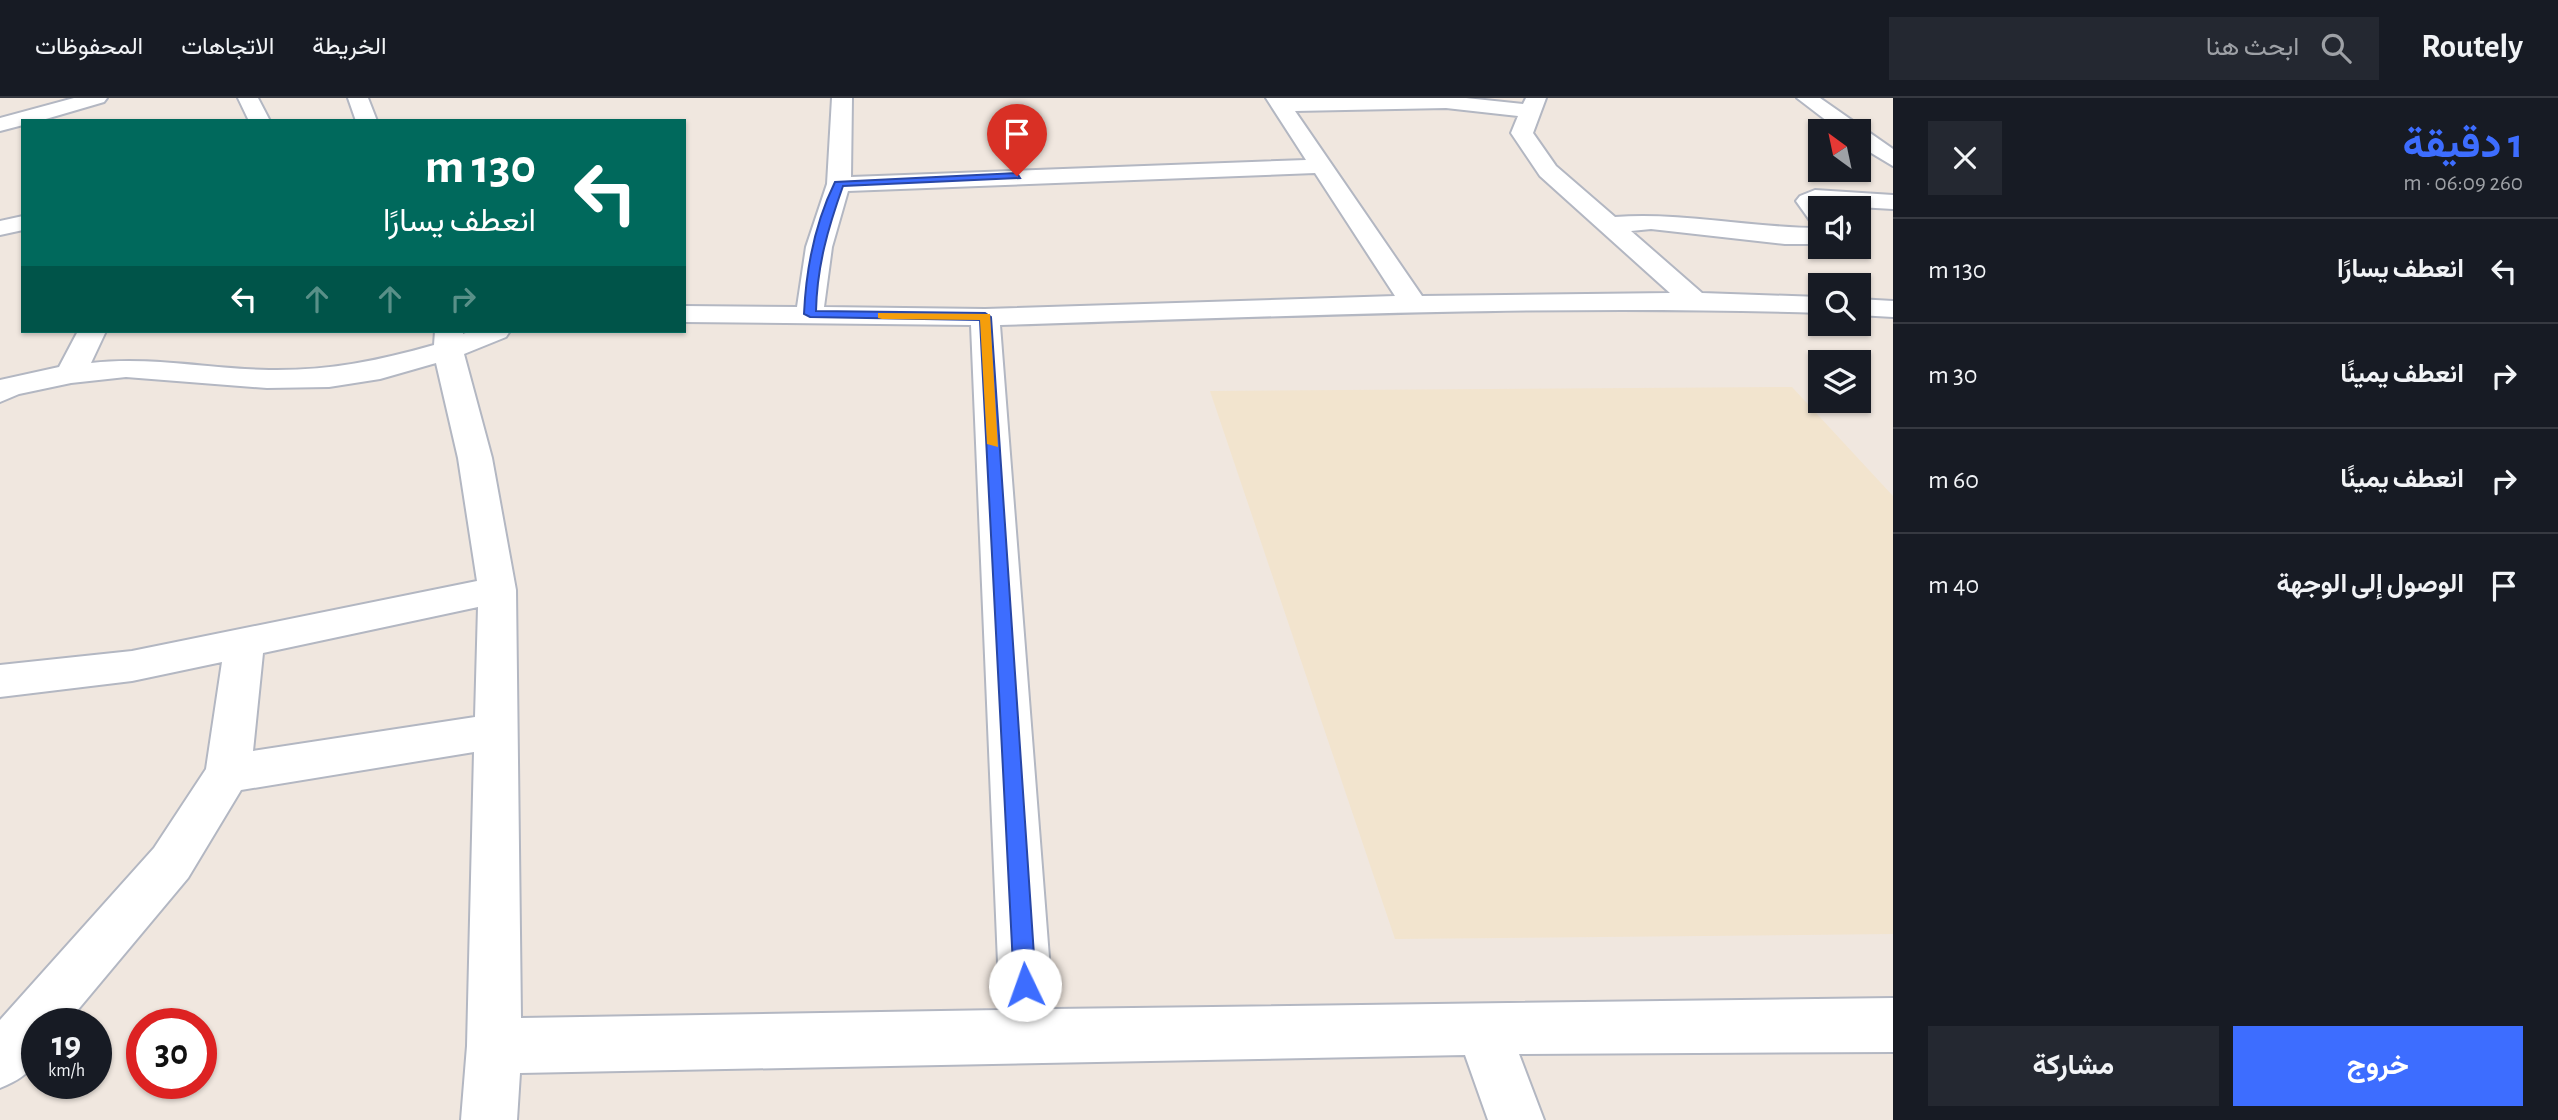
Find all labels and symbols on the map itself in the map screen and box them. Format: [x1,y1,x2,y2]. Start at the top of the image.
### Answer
pin [987,104,1047,176]
north arrow [1808,119,1871,182]
position arrow [988,948,1062,1022]
speed limit sign: 30 [126,1008,217,1099]

